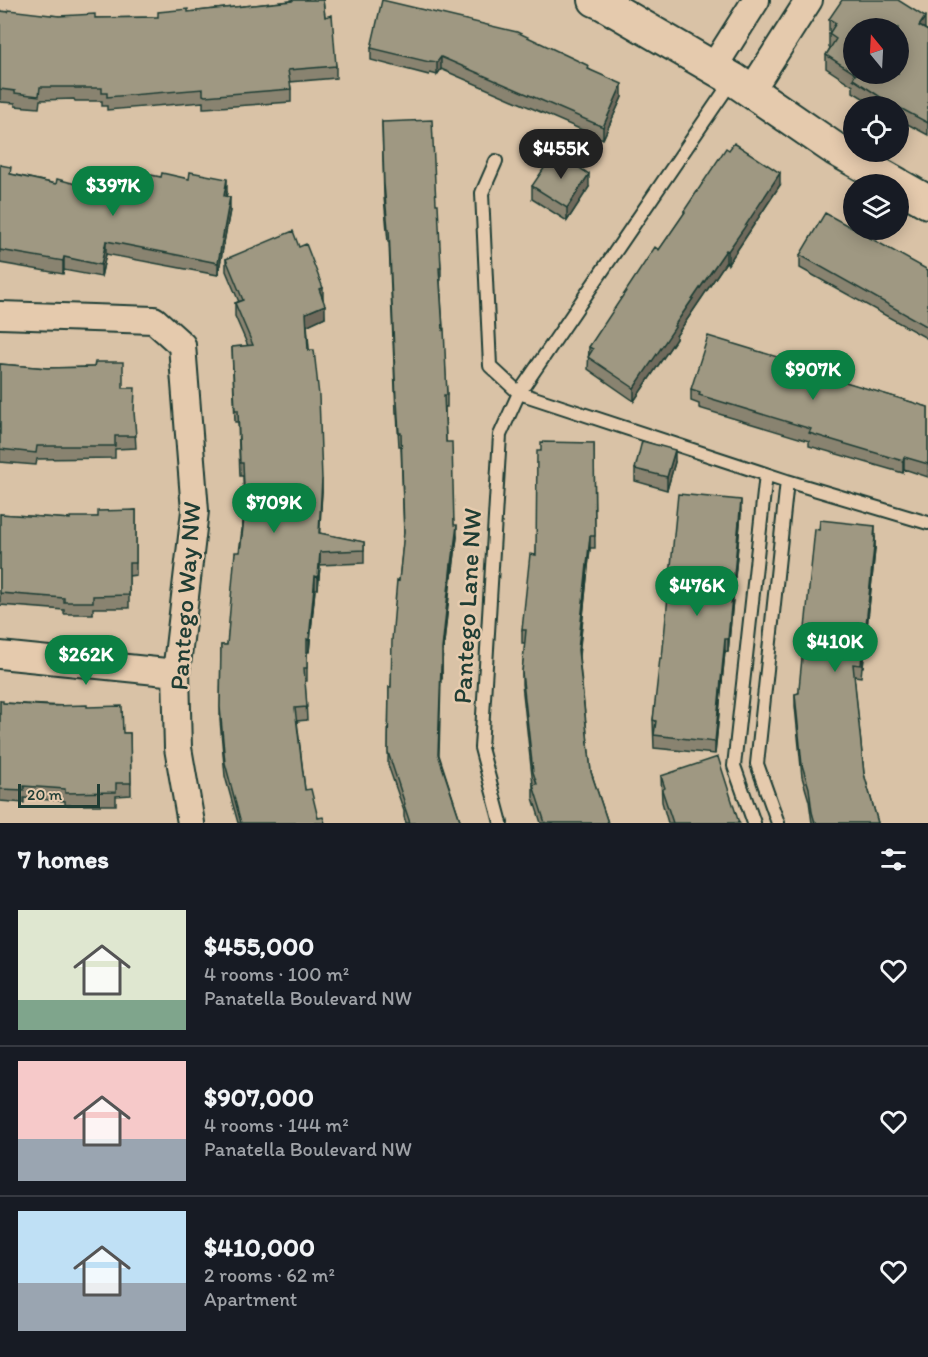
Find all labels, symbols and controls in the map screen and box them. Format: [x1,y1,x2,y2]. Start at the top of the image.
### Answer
north arrow [843,18,909,84]
map controls [843,18,909,240]
button: locate [843,96,909,162]
pin: $455K [519,129,603,180]
text: $455K [533,136,589,160]
pin: $397K [71,166,155,217]
text: $397K [86,173,140,197]
button: layers [843,174,909,240]
pin: $907K [771,350,855,401]
text: $907K [785,357,841,381]
pin: $709K [232,483,316,534]
text: $709K [246,490,302,514]
street label: Pantego Way NW [162,501,208,691]
street label: Pantego Lane NW [446,507,488,705]
pin: $476K [655,566,739,617]
text: $476K [669,573,725,597]
pin: $410K [793,622,877,673]
text: $410K [807,629,863,653]
pin: $262K [44,635,128,686]
text: $262K [59,642,113,666]
scale bar [18,781,100,808]
text: 20 m [27,785,62,804]
text: 7 homes [18,843,109,875]
icon: filters [877,843,910,876]
text: $455,000 [204,930,314,962]
icon: home [66,934,138,1006]
icon: heart [877,954,910,987]
text: 4 rooms · 100 m² [204,962,349,986]
text: Panatella Boulevard NW [204,986,412,1010]
text: $907,000 [204,1081,314,1113]
icon: home [66,1085,138,1157]
icon: heart [877,1105,910,1138]
text: 4 rooms · 144 m² [204,1113,349,1137]
text: Panatella Boulevard NW [204,1137,412,1161]
text: $410,000 [204,1231,315,1263]
icon: home [66,1235,138,1307]
icon: heart [877,1255,910,1288]
text: 2 rooms · 62 m² [204,1263,335,1287]
text: Apartment [204,1287,297,1311]

